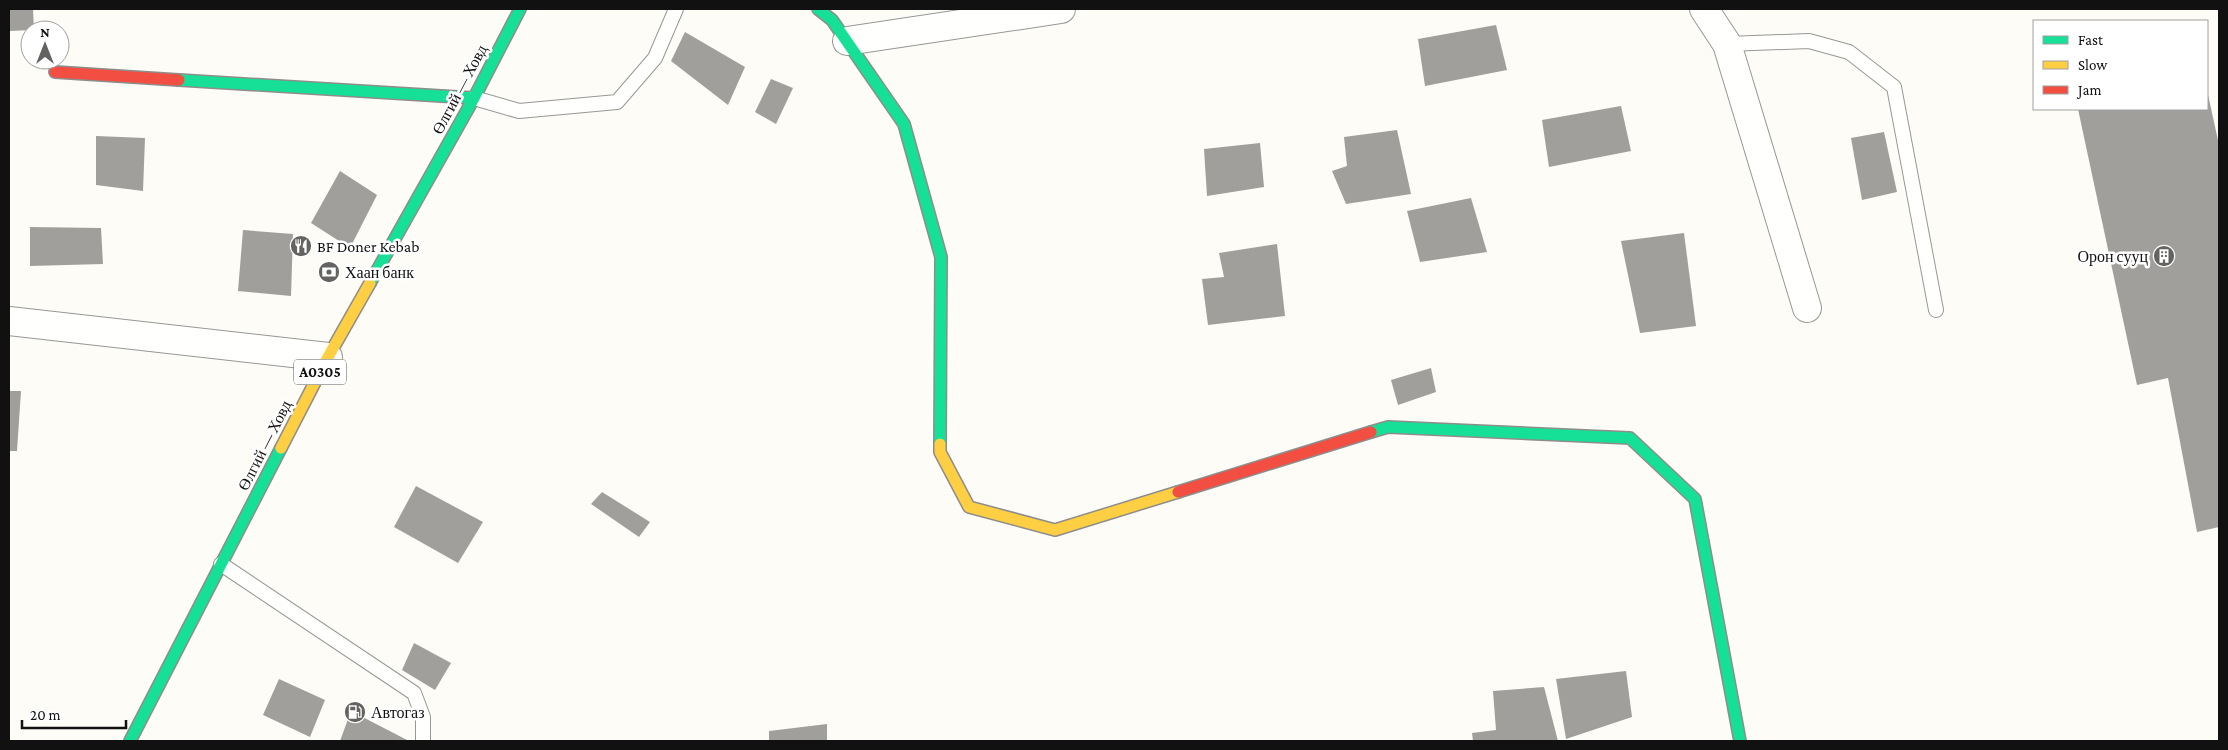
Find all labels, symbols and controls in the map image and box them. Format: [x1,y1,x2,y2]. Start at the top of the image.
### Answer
north arrow [20,20,70,70]
legend [2033,20,2208,110]
text: N [40,24,50,40]
text: Fast [2078,32,2104,48]
street label: Өлгий — Ховд [429,42,491,137]
text: Slow [2078,57,2108,73]
text: Jam [2076,82,2101,99]
restaurant icon: BF Doner Kebab [289,234,313,258]
place label: BF Doner Kebab [317,238,419,255]
building icon: Орон сууц [2152,244,2176,268]
place label: Орон сууц [2077,248,2148,266]
bank icon: Хаан банк [317,260,341,284]
place label: Хаан банк [345,264,414,281]
road number: A0305 [294,360,346,384]
street label: Өлгий — Ховд [234,397,295,494]
scale bar [22,698,126,730]
fuel station icon: Автогаз [343,700,367,724]
place label: Автогаз [371,704,424,721]
text: 20 m [30,707,61,723]

